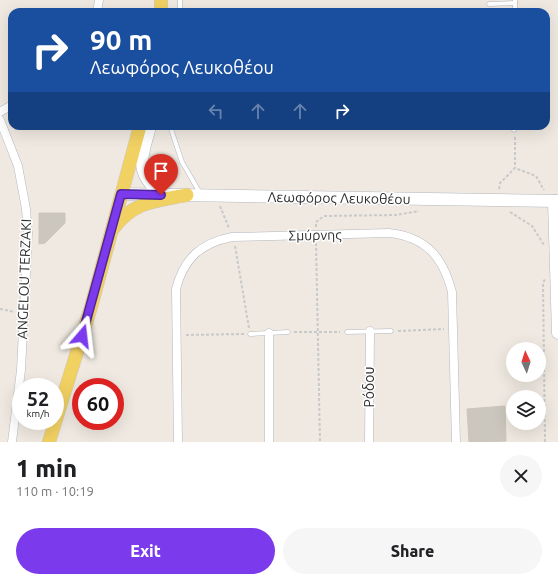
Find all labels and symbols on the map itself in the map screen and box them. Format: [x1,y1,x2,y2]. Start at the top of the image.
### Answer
pin [144,154,178,195]
street label: Λεωφόρος Λευκοθέου [267,189,411,207]
street label: ANGELOU TERZAKI [14,219,34,339]
street label: Σμύρνης [288,227,342,243]
position arrow [61,315,103,357]
north arrow [506,342,546,382]
street label: Ρόδου [361,367,377,407]
speed limit sign: 60 [72,378,124,430]

